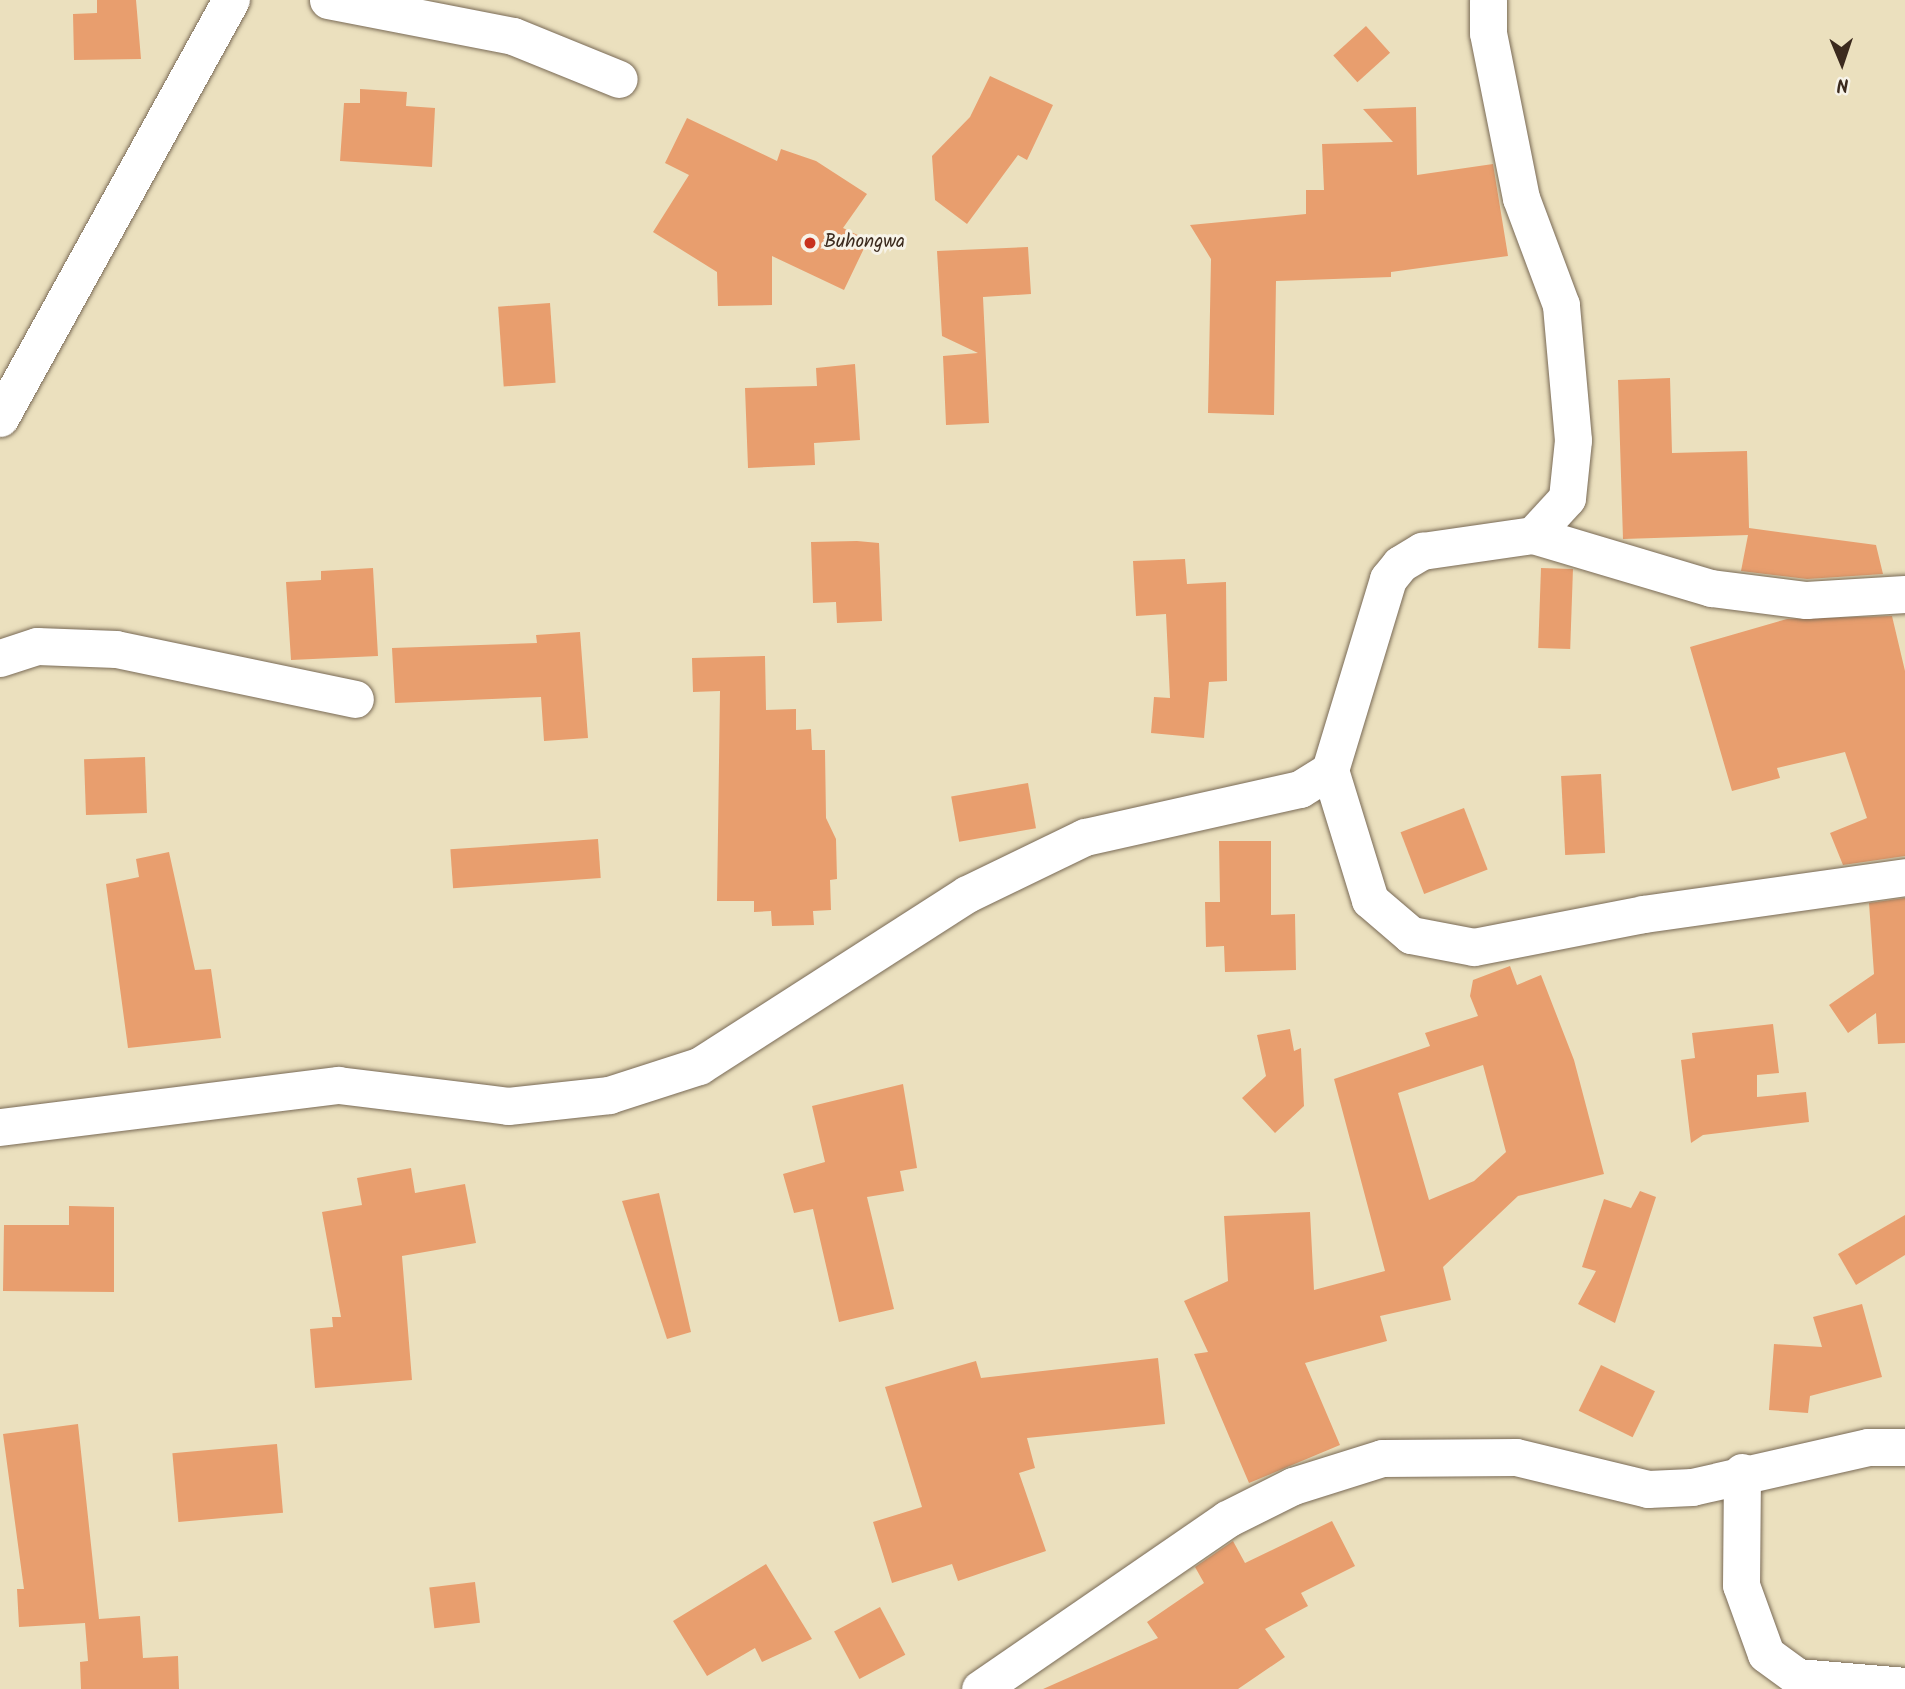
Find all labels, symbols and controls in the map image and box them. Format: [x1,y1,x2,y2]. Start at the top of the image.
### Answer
north arrow [1807,28,1877,98]
text: N [1836,69,1849,99]
place label: Buhongwa [824,232,905,254]
marker: Buhongwa [802,235,818,251]

